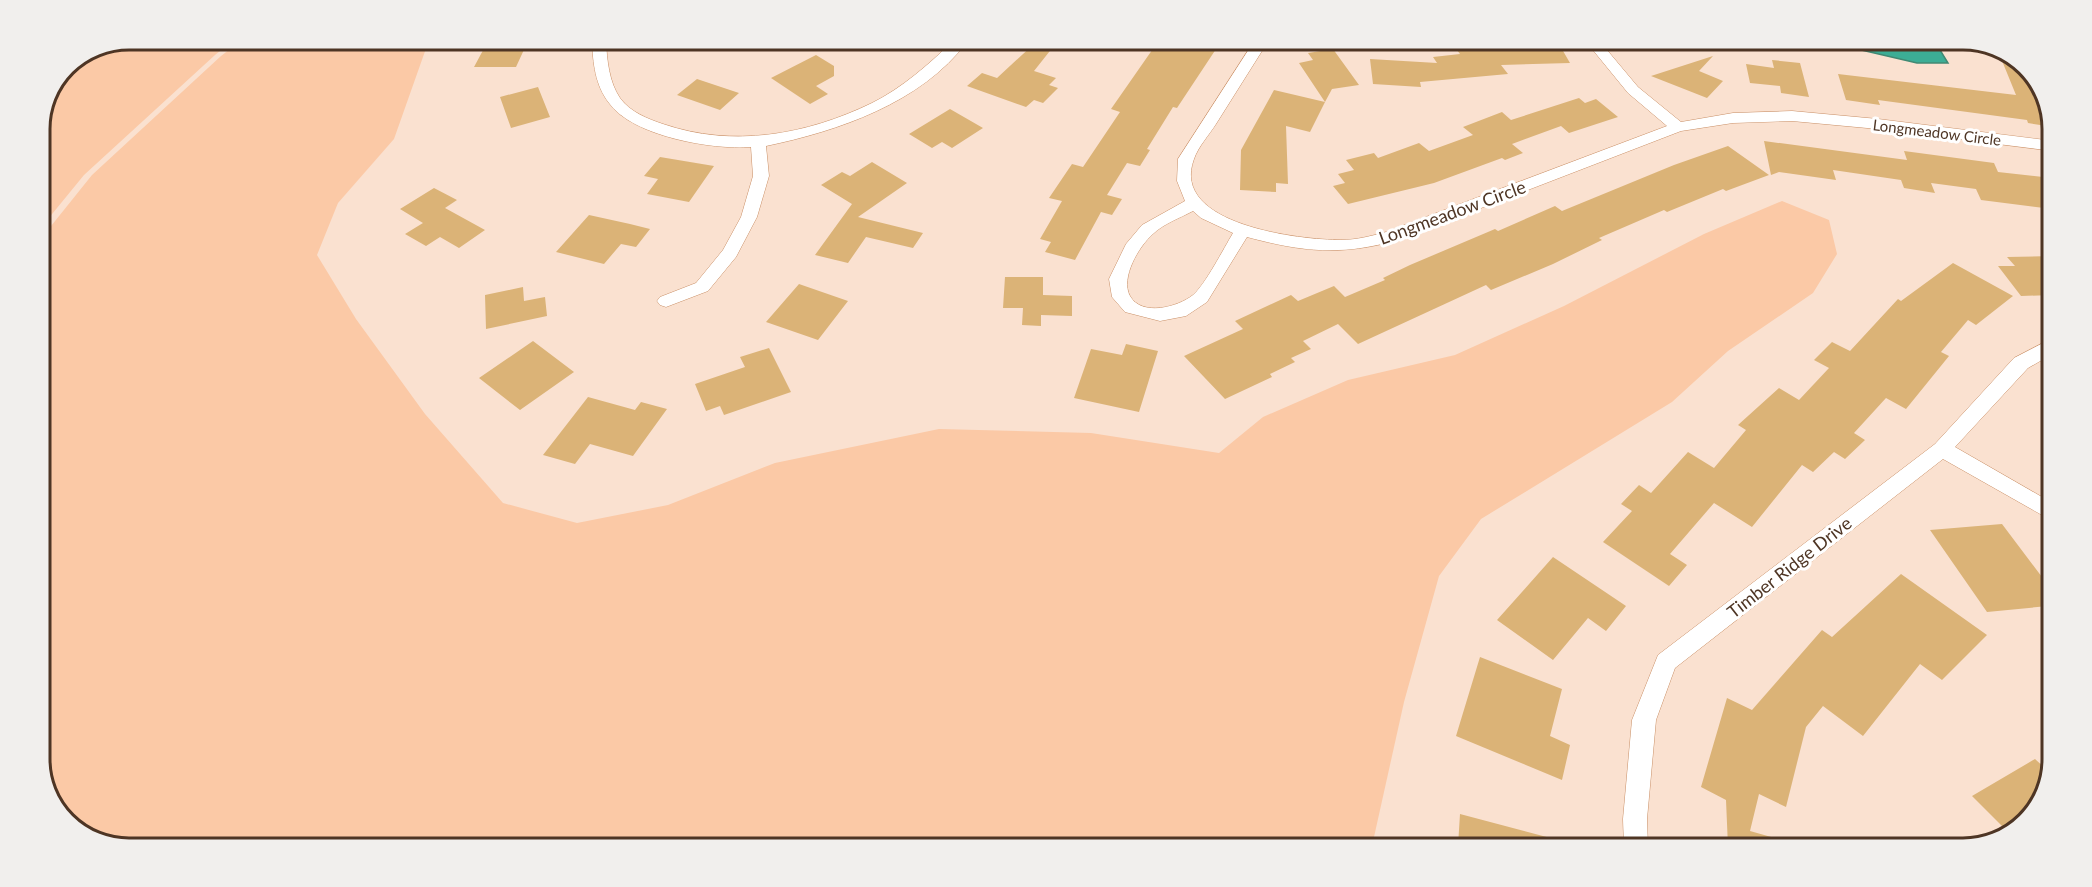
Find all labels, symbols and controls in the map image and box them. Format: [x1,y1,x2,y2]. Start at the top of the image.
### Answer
street label: Longmeadow Circle [1872,115,2002,149]
street label: Longmeadow Circle [1375,175,1529,249]
street label: Timber Ridge Drive [1722,512,1856,622]

